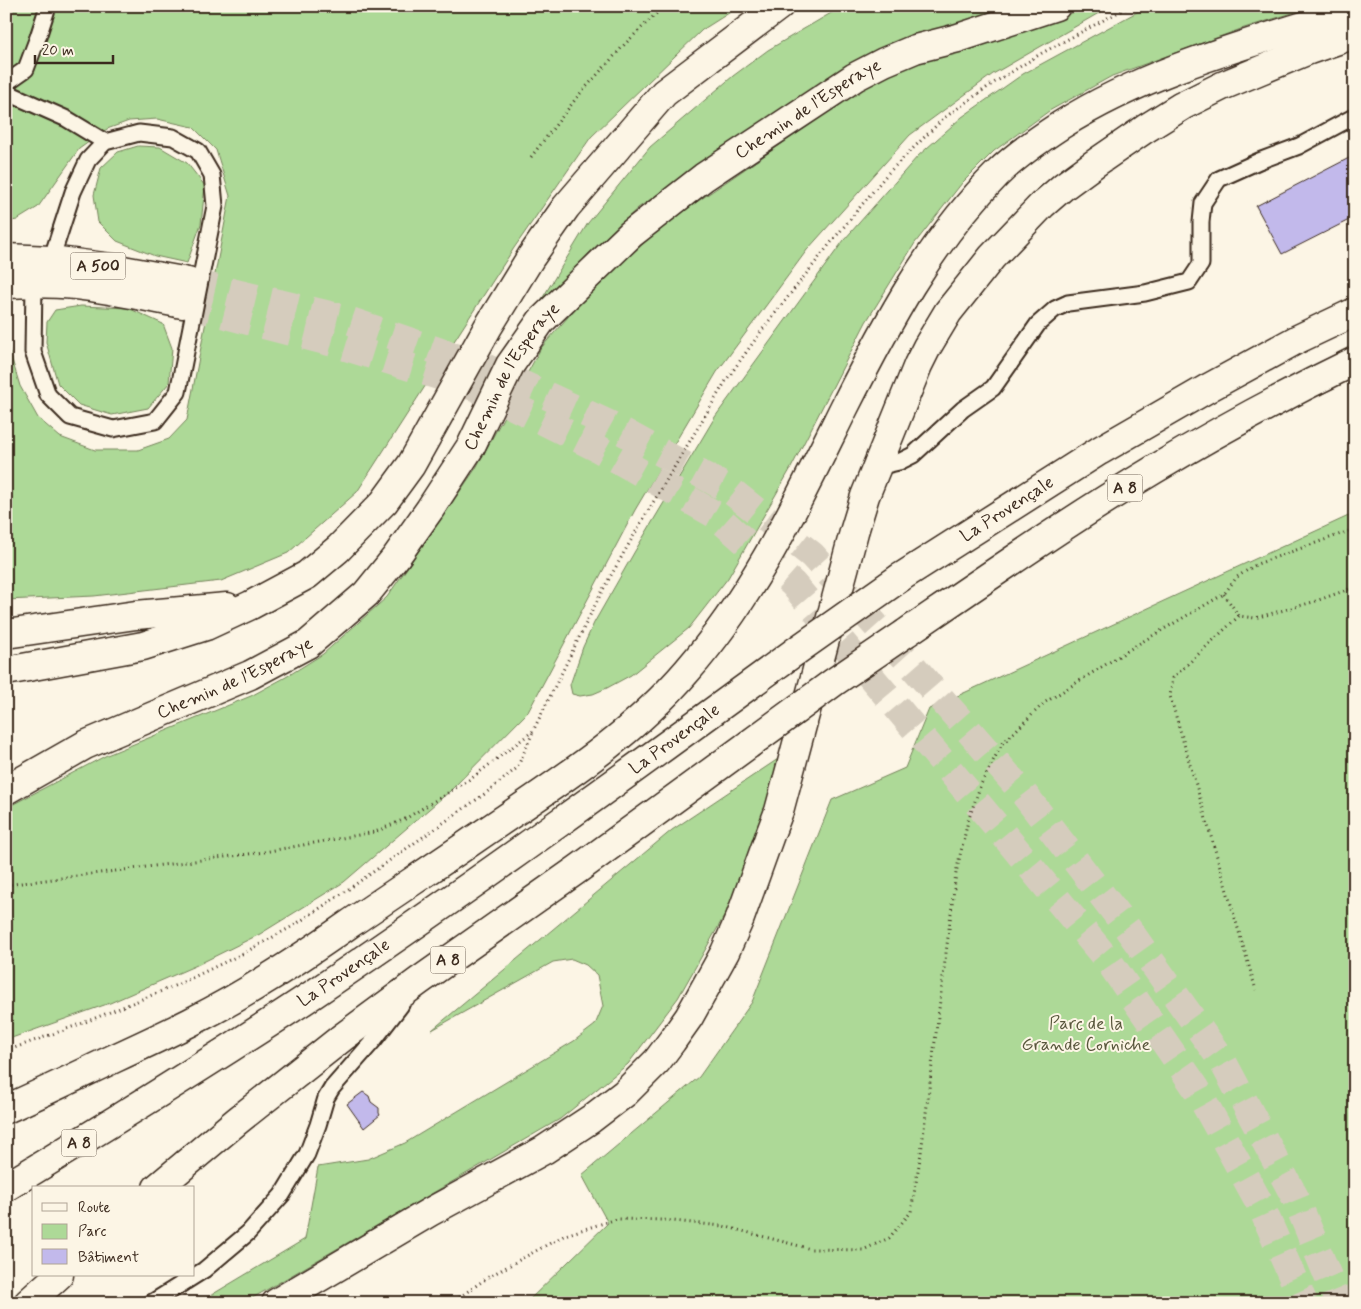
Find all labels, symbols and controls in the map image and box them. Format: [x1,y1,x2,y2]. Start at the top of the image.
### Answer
scale bar [35,32,112,64]
text: 20 m [42,41,74,61]
street label: Chemin de l'Esperaye [730,53,886,165]
road number: A 500 [70,252,126,280]
street label: Chemin de l'Esperaye [458,297,565,455]
street label: La Provençale [956,471,1059,548]
road number: A 8 [1108,474,1142,502]
street label: Chemin de l'Esperaye [153,632,317,725]
street label: La Provençale [624,698,725,780]
street label: La Provençale [293,933,395,1013]
road number: A 8 [430,946,466,974]
park label: Parc de la Grande Corniche [1022,1012,1151,1057]
road number: A 8 [62,1130,96,1156]
legend [32,1186,195,1276]
text: Route [78,1198,111,1218]
text: Parc [78,1222,106,1242]
text: Bâtiment [78,1248,139,1268]

